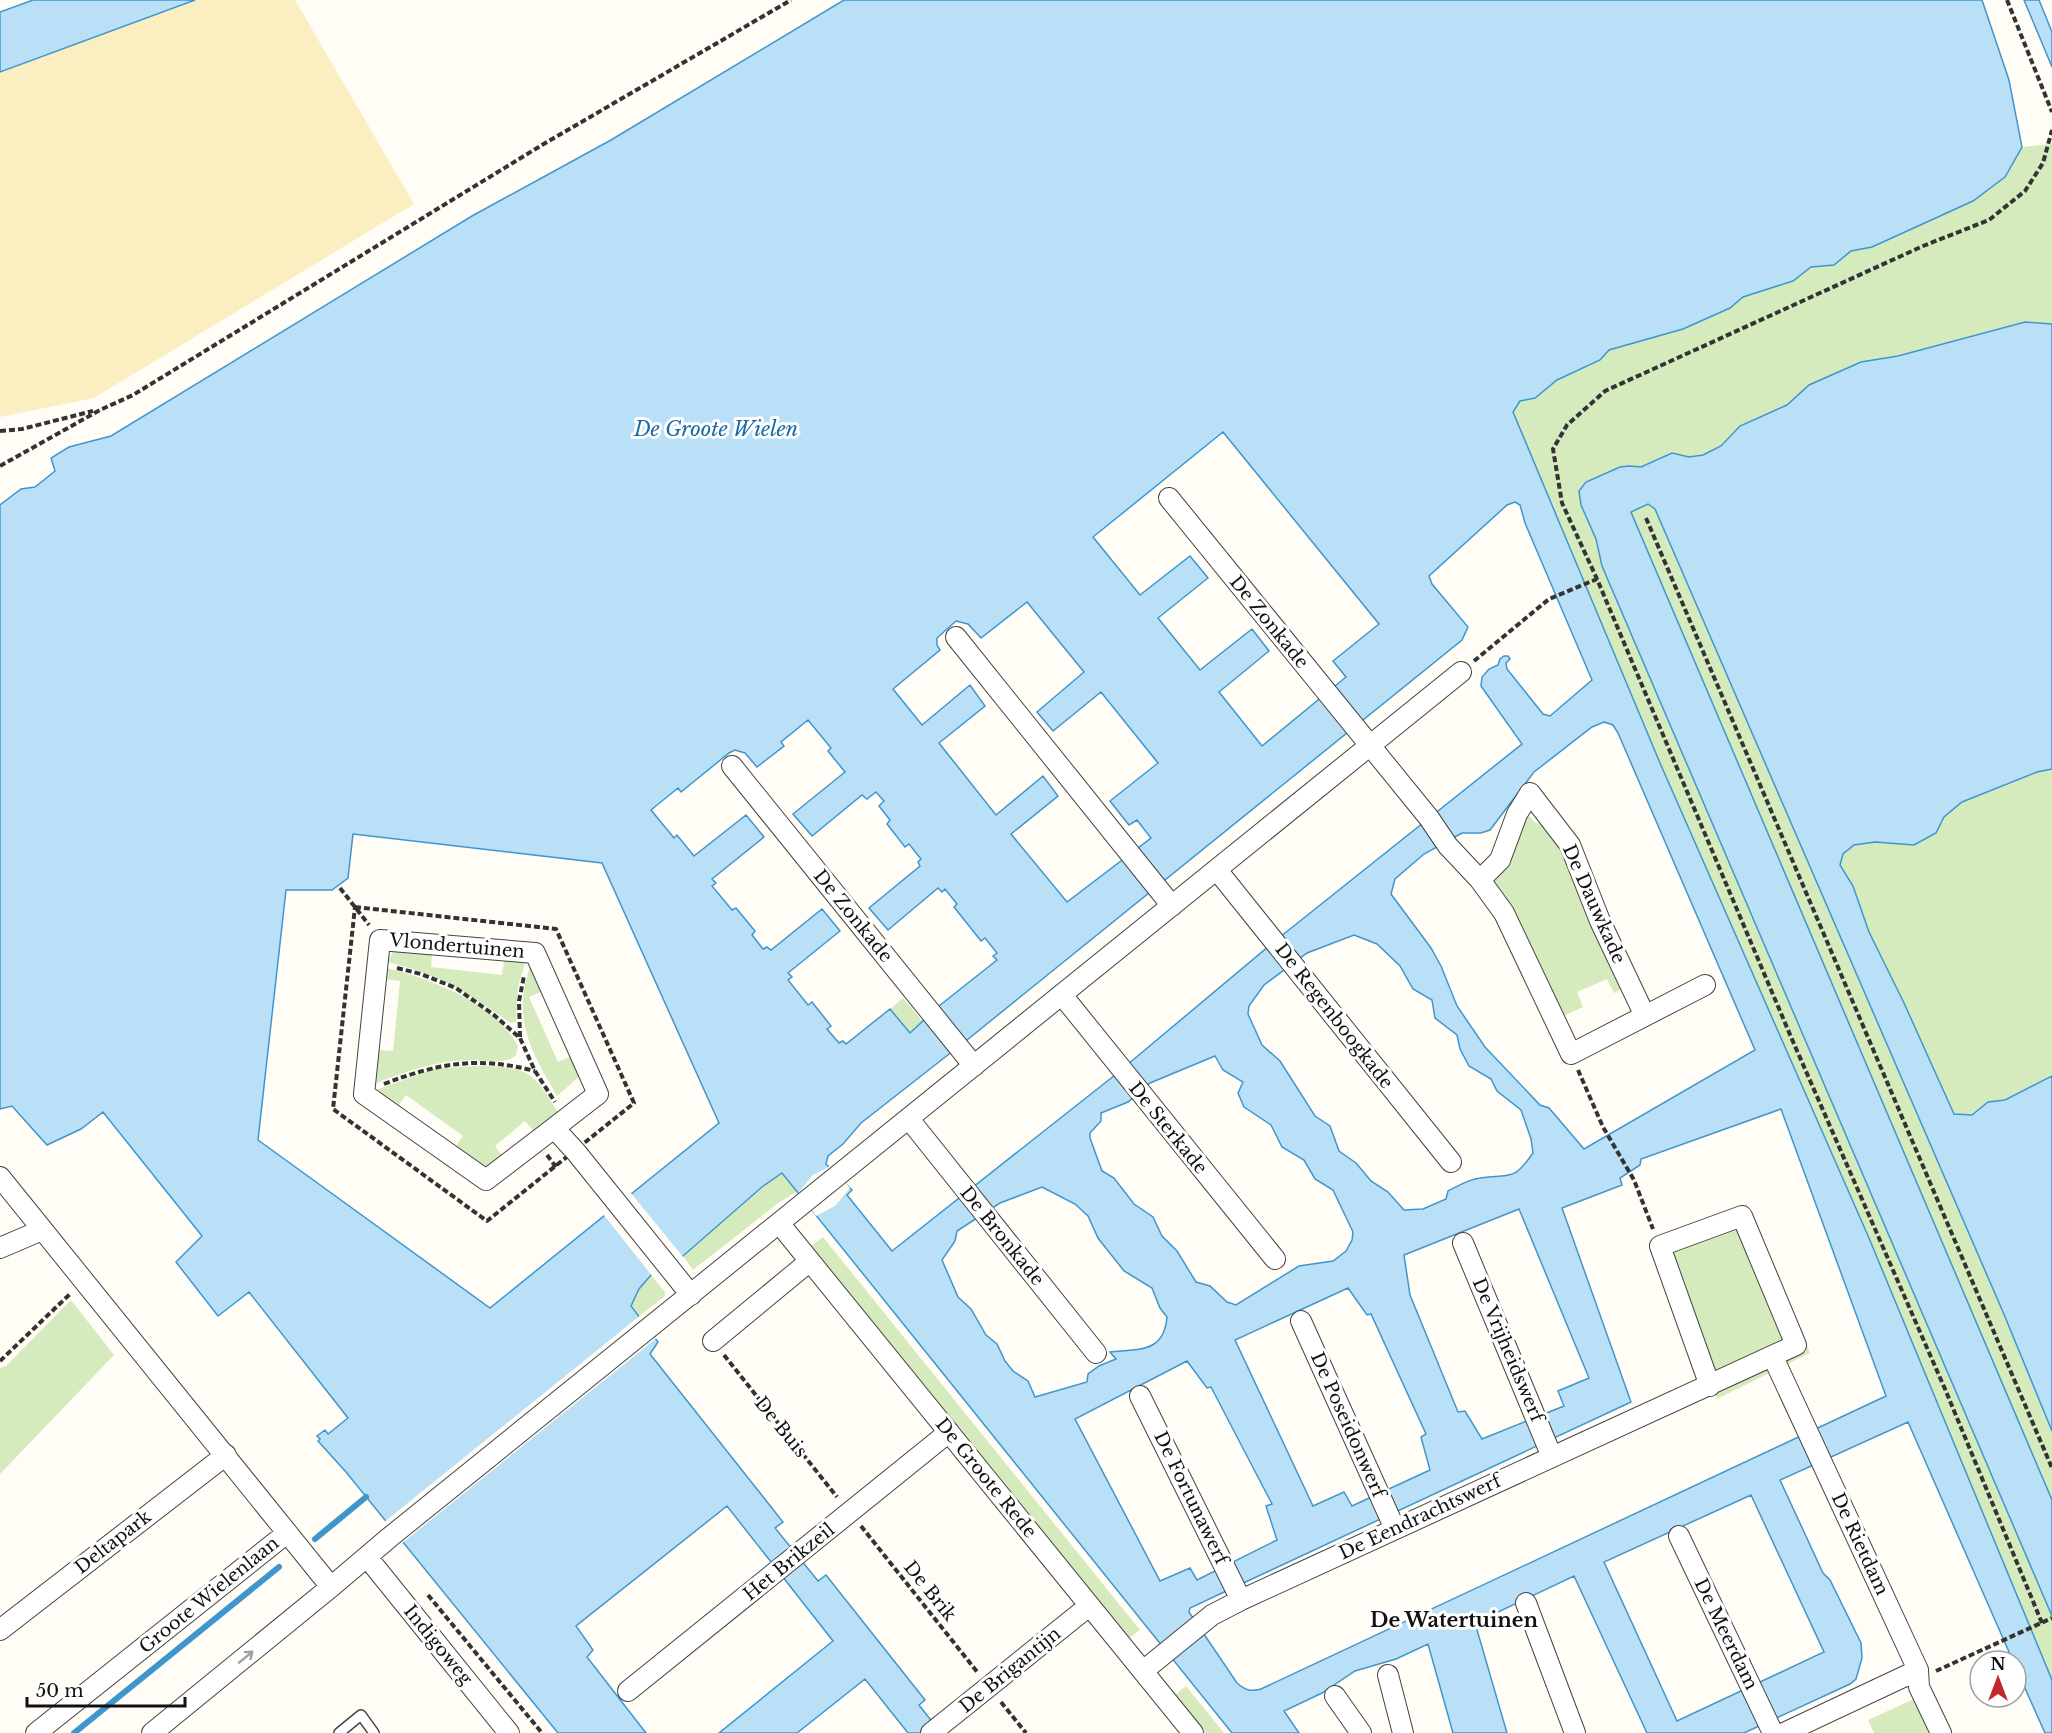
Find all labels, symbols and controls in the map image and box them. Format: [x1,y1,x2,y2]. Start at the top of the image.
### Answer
water label: De Groote Wielen [633,417,798,441]
street label: De Zonkade [1225,571,1313,673]
street label: De Dauwkade [1558,841,1630,967]
street label: De Zonkade [809,865,897,967]
street label: Vlondertuinen [387,929,526,963]
street label: De Regenboogkade [1270,939,1398,1093]
street label: De Sterkade [1124,1078,1212,1178]
street label: De Bronkade [955,1182,1049,1290]
street label: De Vrijheidswerf [1468,1275,1549,1428]
street label: De Poseidonwerf [1306,1349,1391,1504]
street label: De Buis [750,1392,812,1462]
street label: De Groote Rede [931,1414,1041,1542]
street label: De Fortunawerf [1149,1428,1234,1570]
street label: De Eendrachtswerf [1336,1469,1507,1564]
street label: De Rietdam [1827,1489,1893,1599]
street label: Deltapark [70,1505,156,1579]
street label: Het Brikzeil [739,1519,839,1605]
street label: Groote Wielenlaan [135,1532,283,1658]
street label: De Brik [899,1556,961,1626]
street label: De Meerdam [1690,1575,1762,1693]
street label: Indigoweg [399,1601,477,1690]
district label: De Watertuinen [1370,1608,1538,1632]
street label: De Brigantijn [955,1622,1065,1718]
north arrow [1968,1649,2028,1709]
one-way arrow [238,1650,254,1663]
text: N [1990,1654,2006,1674]
scale bar [27,1670,184,1708]
text: 50 m [36,1680,84,1702]

